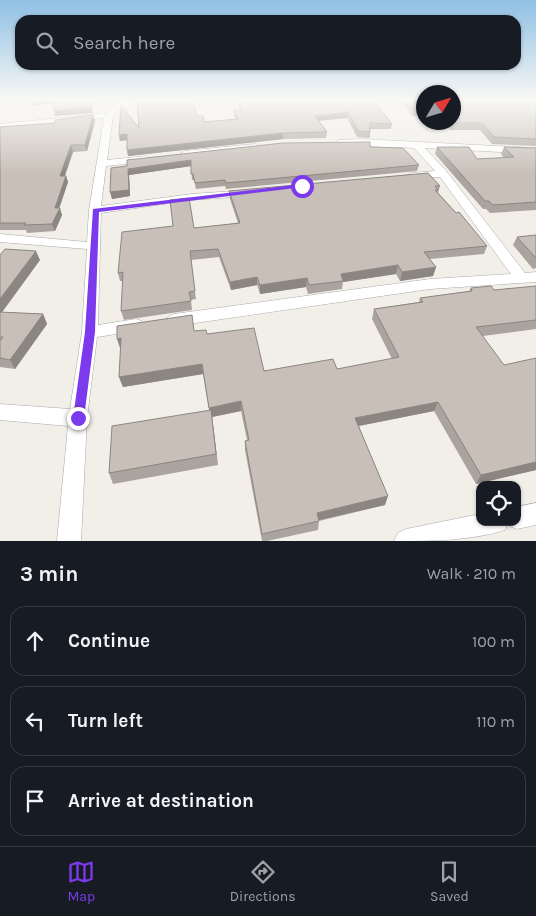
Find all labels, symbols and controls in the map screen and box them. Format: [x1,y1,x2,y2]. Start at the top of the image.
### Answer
search box [15,15,521,70]
icon: search [33,29,61,57]
text: Search here [73,32,175,54]
north arrow [416,85,461,130]
route start [291,175,314,198]
route end [67,407,90,430]
map controls [476,481,521,526]
button: locate [476,481,521,526]
text: 3 min [20,562,78,586]
text: Walk · 210 m [427,564,516,583]
icon: ahead [21,627,49,655]
text: Continue [68,630,150,652]
text: 100 m [472,632,515,651]
icon: left [21,707,49,735]
text: Turn left [68,710,143,732]
text: 110 m [476,712,515,731]
icon: arrive [21,787,49,815]
text: Arrive at destination [68,790,254,812]
tab: Map [67,858,95,905]
tab: Directions [230,858,296,905]
tab: Saved [430,858,469,905]

